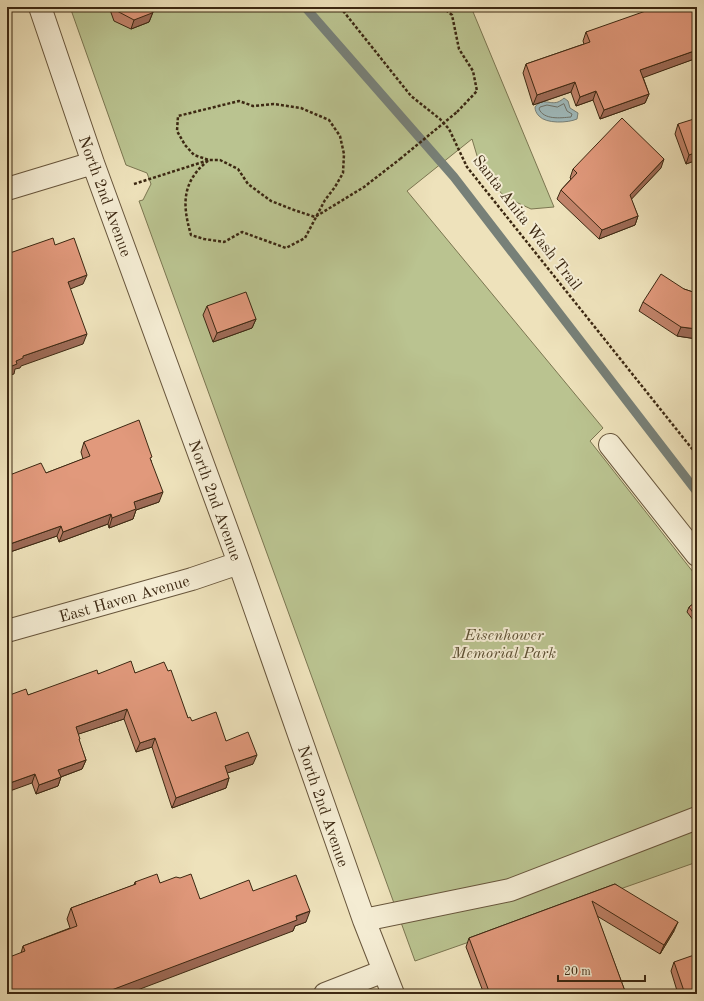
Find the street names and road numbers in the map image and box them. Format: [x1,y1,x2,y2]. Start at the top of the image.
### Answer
street label: North 2nd Avenue [75,134,133,259]
street label: Santa Anita Wash Trail [469,153,584,294]
street label: North 2nd Avenue [185,438,243,563]
street label: East Haven Avenue [57,574,192,626]
street label: North 2nd Avenue [294,744,350,869]

